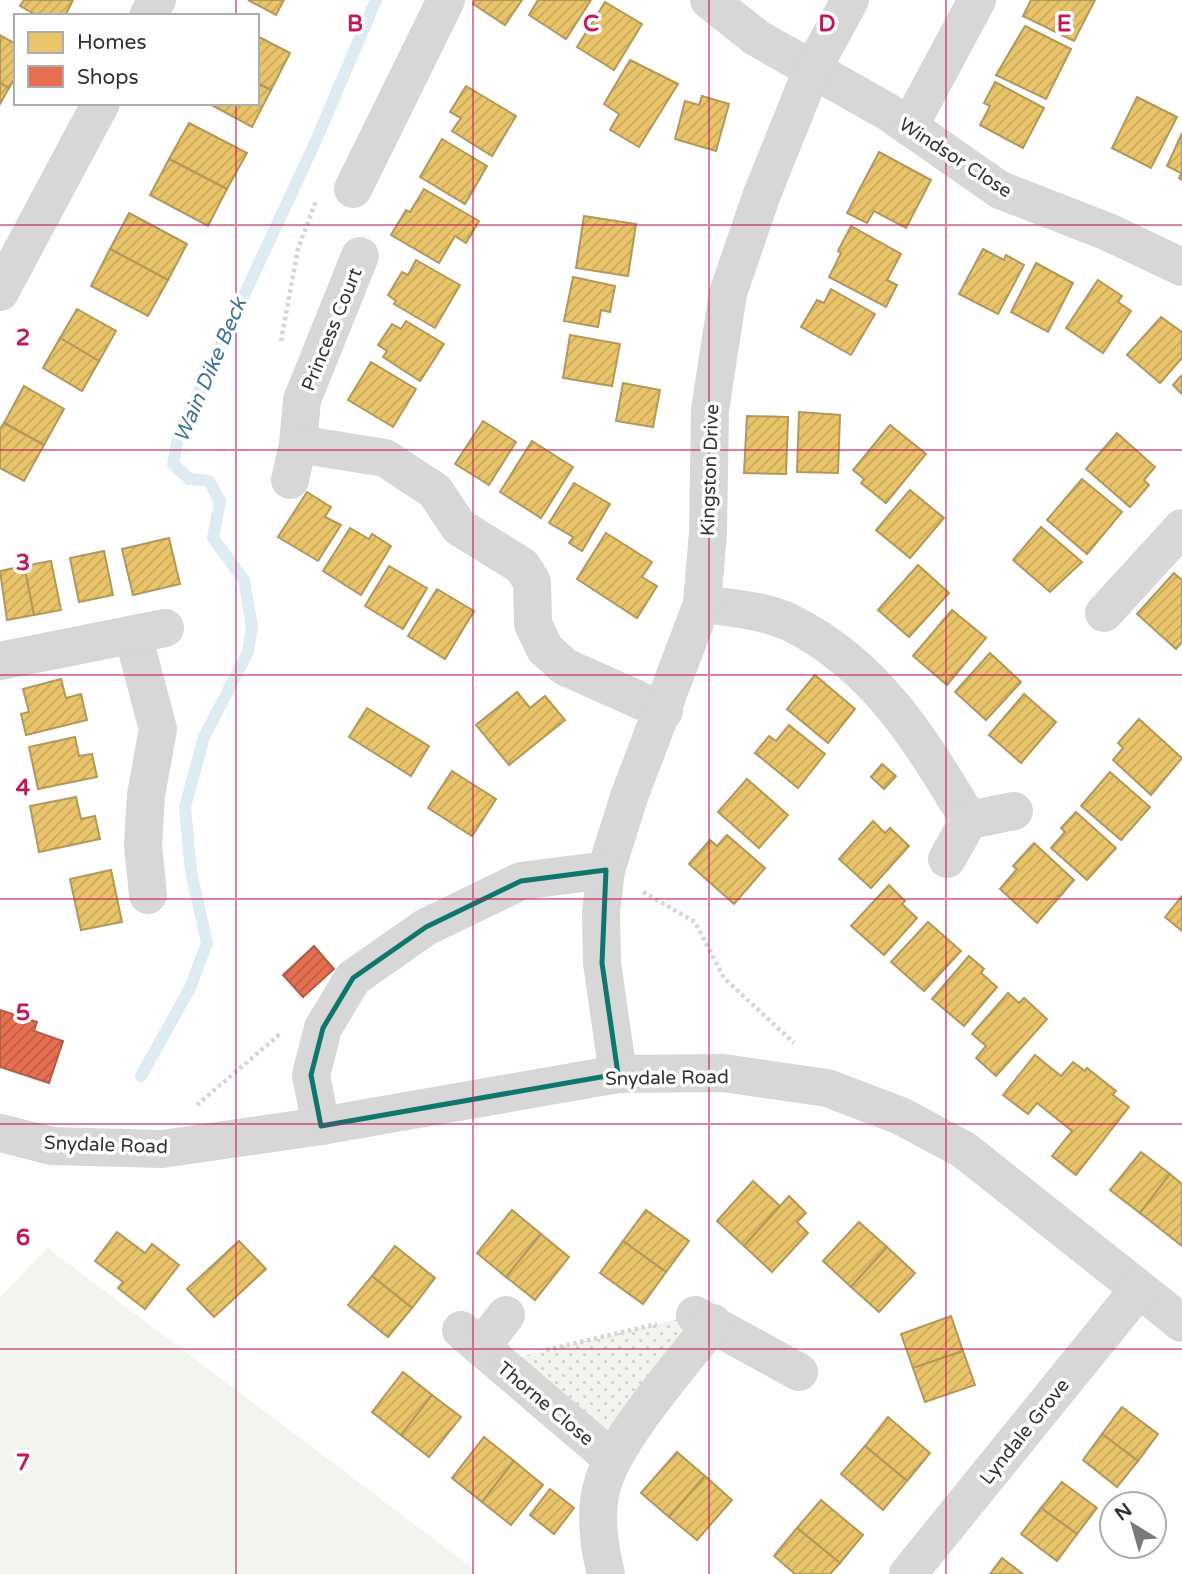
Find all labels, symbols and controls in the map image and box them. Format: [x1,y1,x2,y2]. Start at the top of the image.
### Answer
text: B [347,10,363,38]
text: C [583,10,599,38]
text: D [818,10,836,38]
text: E [1057,10,1071,38]
legend [14,14,259,105]
text: Homes [77,30,147,55]
text: Shops [77,65,139,90]
street label: Windsor Close [895,113,1016,202]
street label: Princess Court [297,265,367,394]
water label: Wain Dike Beck [169,293,253,446]
text: 2 [16,324,30,352]
street label: Kingston Drive [697,404,723,536]
text: 3 [16,549,30,577]
text: 4 [16,774,31,802]
text: 5 [16,999,30,1027]
street label: Snydale Road [605,1066,729,1090]
street label: Snydale Road [44,1132,168,1158]
text: 6 [16,1224,30,1252]
street label: Thorne Close [493,1357,598,1450]
street label: Lyndale Grove [976,1374,1074,1489]
text: 7 [16,1449,30,1477]
north arrow [1098,1490,1168,1560]
text: N [1111,1499,1136,1526]

